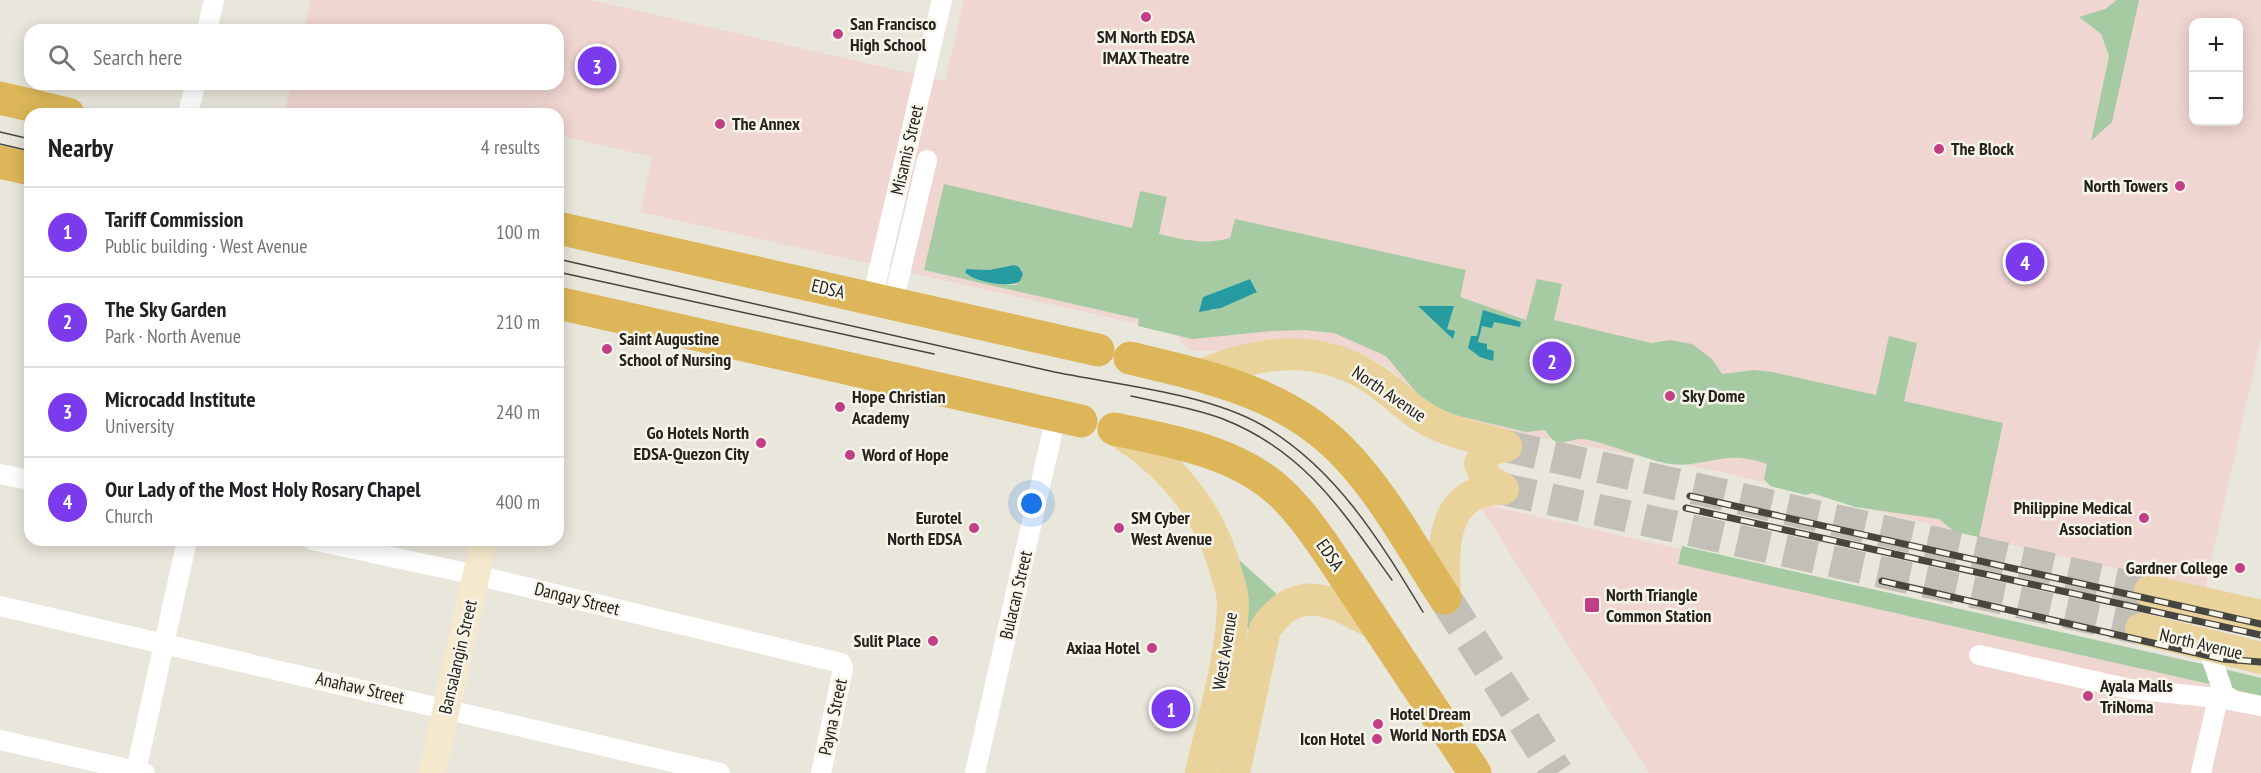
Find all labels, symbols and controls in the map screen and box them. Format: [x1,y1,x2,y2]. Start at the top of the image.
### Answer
marker: SM North EDSA IMAX Theatre [1139,10,1153,24]
place label: San Francisco High School [850,12,936,56]
map controls [2189,18,2243,126]
button: + [2189,18,2243,72]
search box [24,24,564,90]
place label: SM North EDSA IMAX Theatre [1097,25,1196,69]
marker: San Francisco High School [831,27,845,41]
icon: search [45,41,78,74]
text: Search here [93,43,182,71]
pin: 3 [578,44,616,88]
button: − [2189,72,2243,126]
street label: Misamis Street [885,103,928,197]
place label: The Annex [732,112,800,135]
marker: The Annex [713,117,727,131]
text: Nearby [48,131,113,164]
text: 4 results [481,134,540,160]
place label: The Block [1951,137,2015,160]
marker: The Block [1932,142,1946,156]
place label: North Towers [2084,174,2168,197]
marker: North Towers [2173,179,2187,193]
text: Tariff Commission [105,205,243,233]
text: 1 [63,219,72,245]
text: 100 m [496,219,540,245]
text: Public building · West Avenue [105,233,308,259]
pin: 4 [2006,240,2044,284]
street label: EDSA [809,274,847,304]
text: The Sky Garden [105,295,226,323]
text: 2 [63,309,72,335]
text: 210 m [496,309,540,335]
text: Park · North Avenue [105,323,241,349]
place label: Saint Augustine School of Nursing [619,327,731,371]
pin: 2 [1532,338,1572,384]
marker: Saint Augustine School of Nursing [600,342,614,356]
street label: North Avenue [1348,360,1431,427]
place label: Sky Dome [1682,384,1746,407]
text: Microcadd Institute [105,385,256,413]
place label: Hope Christian Academy [851,385,946,429]
marker: Sky Dome [1663,389,1677,403]
text: 3 [63,399,72,425]
text: 240 m [496,399,540,425]
marker: Hope Christian Academy [833,400,847,414]
text: University [105,413,174,439]
place label: Go Hotels North EDSA-Quezon City [634,421,750,465]
marker: Go Hotels North EDSA-Quezon City [754,436,768,450]
place label: Word of Hope [861,443,949,466]
marker: Word of Hope [843,448,857,462]
text: Our Lady of the Most Holy Rosary Chapel [105,475,421,503]
text: 4 [63,489,72,515]
text: 400 m [496,489,540,515]
your location [1017,489,1046,518]
place label: Philippine Medical Association [2013,496,2133,540]
text: Church [105,503,153,529]
place label: Eurotel North EDSA [887,506,963,550]
place label: SM Cyber West Avenue [1130,506,1212,550]
marker: Philippine Medical Association [2137,511,2151,525]
marker: Eurotel North EDSA [967,521,981,535]
marker: SM Cyber West Avenue [1112,521,1126,535]
street label: EDSA [1311,534,1350,575]
street label: Bulacan Street [994,548,1037,641]
place label: Gardner College [2126,556,2228,579]
marker: Gardner College [2233,561,2247,575]
street label: Dangay Street [532,577,622,620]
place label: North Triangle Common Station [1606,583,1711,627]
marker: North Triangle Common Station [1583,596,1601,614]
street label: Bansalangin Street [433,597,482,716]
street label: West Avenue [1207,610,1242,692]
street label: North Avenue [2157,623,2245,664]
place label: Sulit Place [854,629,921,652]
marker: Sulit Place [926,634,940,648]
place label: Axiaa Hotel [1065,636,1141,659]
marker: Axiaa Hotel [1145,641,1159,655]
street label: Anahaw Street [314,666,407,709]
place label: Ayala Malls TriNoma [2099,674,2173,718]
street label: Payna Street [813,676,852,757]
pin: 1 [1152,686,1190,732]
marker: Ayala Malls TriNoma [2081,689,2095,703]
place label: Hotel Dream World North EDSA [1389,702,1507,746]
marker: Hotel Dream World North EDSA [1371,717,1385,731]
place label: Icon Hotel [1300,727,1366,750]
marker: Icon Hotel [1370,732,1384,746]

